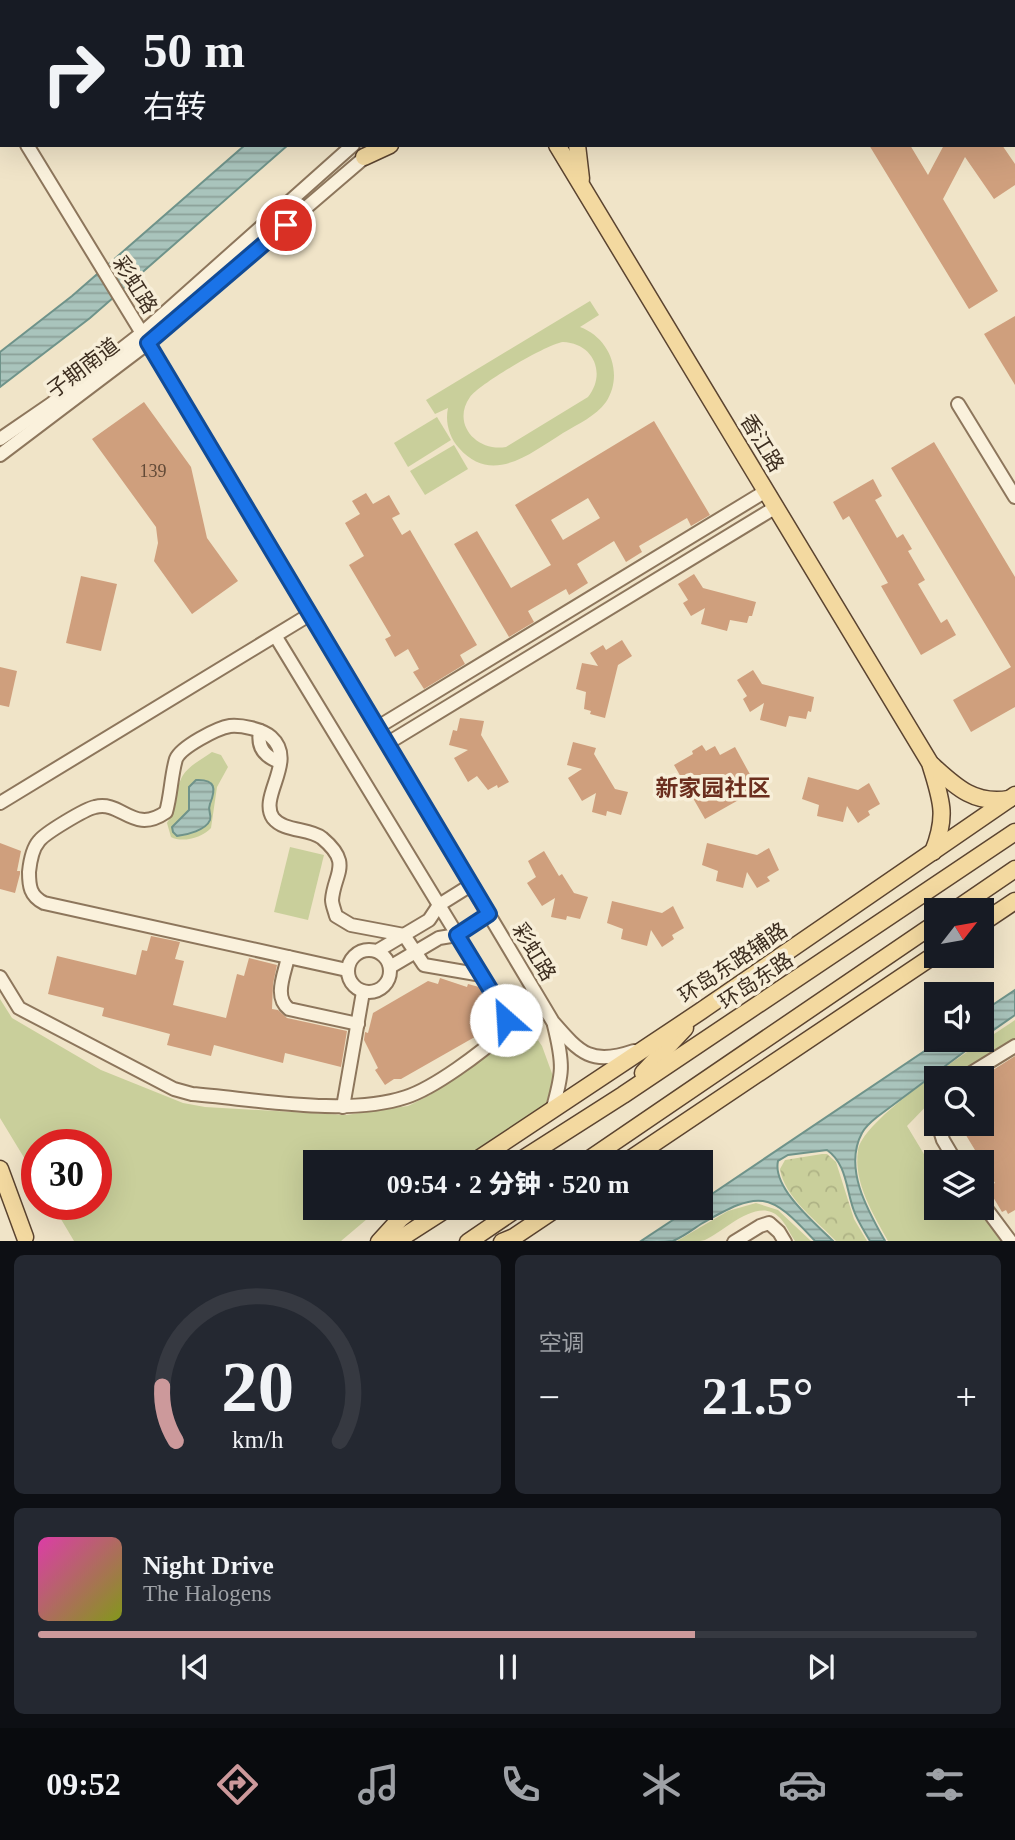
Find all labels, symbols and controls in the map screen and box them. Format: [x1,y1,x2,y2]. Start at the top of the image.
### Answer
text: 50 m [143,23,245,78]
icon: right [28,28,119,119]
text: 右转 [143,89,207,125]
pin [256,195,316,255]
icon: arrive [267,206,305,244]
street label: 彩虹路 [108,252,162,318]
street label: 子期南道 [42,333,124,403]
street label: 香江路 [735,410,789,476]
house number: 139 [140,461,167,481]
district label: 新家园社区 [656,776,771,801]
north arrow [924,898,994,968]
map controls [924,898,994,1220]
street label: 环岛东路辅路 [674,917,792,1009]
street label: 彩虹路 [507,919,561,985]
street label: 环岛东路 [714,947,798,1015]
button: sound [924,982,994,1052]
position arrow [469,983,543,1057]
button: search [924,1066,994,1136]
speed limit sign: 30 [21,1129,112,1220]
button: layers [924,1150,994,1220]
text: 09:54 · 2 分钟 · 520 m [387,1170,629,1199]
text: 空调 [539,1331,585,1356]
text: 20 [221,1346,294,1427]
text: 21.5° [702,1368,814,1425]
text: − [539,1376,560,1418]
text: + [956,1376,977,1418]
text: km/h [232,1425,283,1452]
text: Night Drive [143,1551,274,1580]
text: The Halogens [143,1581,271,1606]
icon: previous [176,1648,214,1686]
icon: pause [489,1648,527,1686]
icon: next [802,1648,840,1686]
icon: directions [213,1760,262,1809]
icon: music [354,1760,403,1809]
icon: phone [496,1760,545,1809]
icon: climate [637,1760,686,1809]
icon: car [778,1760,827,1809]
icon: filters [920,1760,969,1809]
text: 09:52 [46,1766,121,1802]

